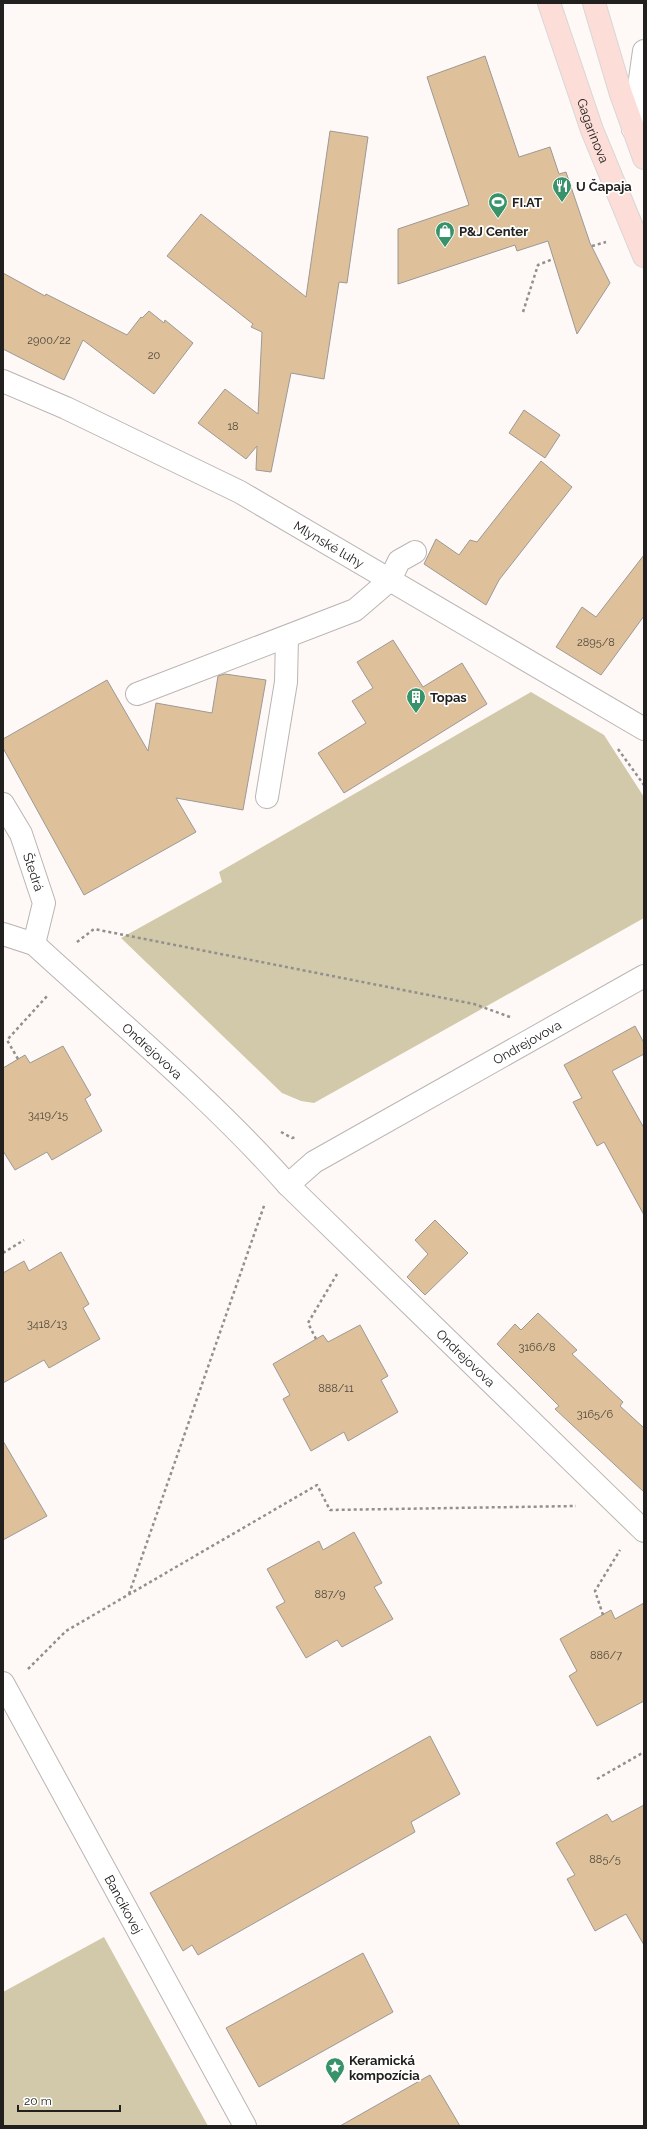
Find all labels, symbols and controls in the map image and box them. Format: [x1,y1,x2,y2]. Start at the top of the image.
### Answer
street label: Gagarinova [574,96,612,165]
restaurant icon: U Čapaja [551,175,573,203]
place label: U Čapaja [576,178,632,194]
sports icon: FI.AT [487,191,509,219]
place label: FI.AT [512,195,542,210]
shop icon: P&J Center [434,220,456,248]
place label: P&J Center [459,224,528,239]
house number: 2900/22 [27,334,71,347]
house number: 20 [148,349,160,362]
house number: 18 [227,420,239,433]
street label: Mlynské luhy [291,518,367,571]
house number: 2895/8 [577,636,615,649]
building icon: Topas [405,686,427,714]
place label: Topas [430,690,467,705]
street label: Štedrá [20,851,47,893]
street label: Ondrejovova [490,1017,564,1068]
street label: Ondrejovova [119,1020,185,1082]
house number: 3419/15 [28,1109,68,1122]
house number: 3418/13 [27,1318,67,1331]
street label: Ondrejovova [433,1326,498,1390]
house number: 3166/8 [519,1341,555,1354]
house number: 888/11 [318,1382,354,1395]
house number: 3165/6 [577,1408,614,1421]
house number: 887/9 [314,1588,346,1601]
house number: 886/7 [590,1649,622,1662]
house number: 885/5 [589,1853,621,1866]
street label: Bancíkovej [101,1872,145,1936]
place label: Keramická kompozícia [349,2053,420,2083]
place icon: Keramická kompozícia [324,2056,346,2084]
scale bar [18,2087,120,2113]
text: 20 m [24,2094,52,2108]

